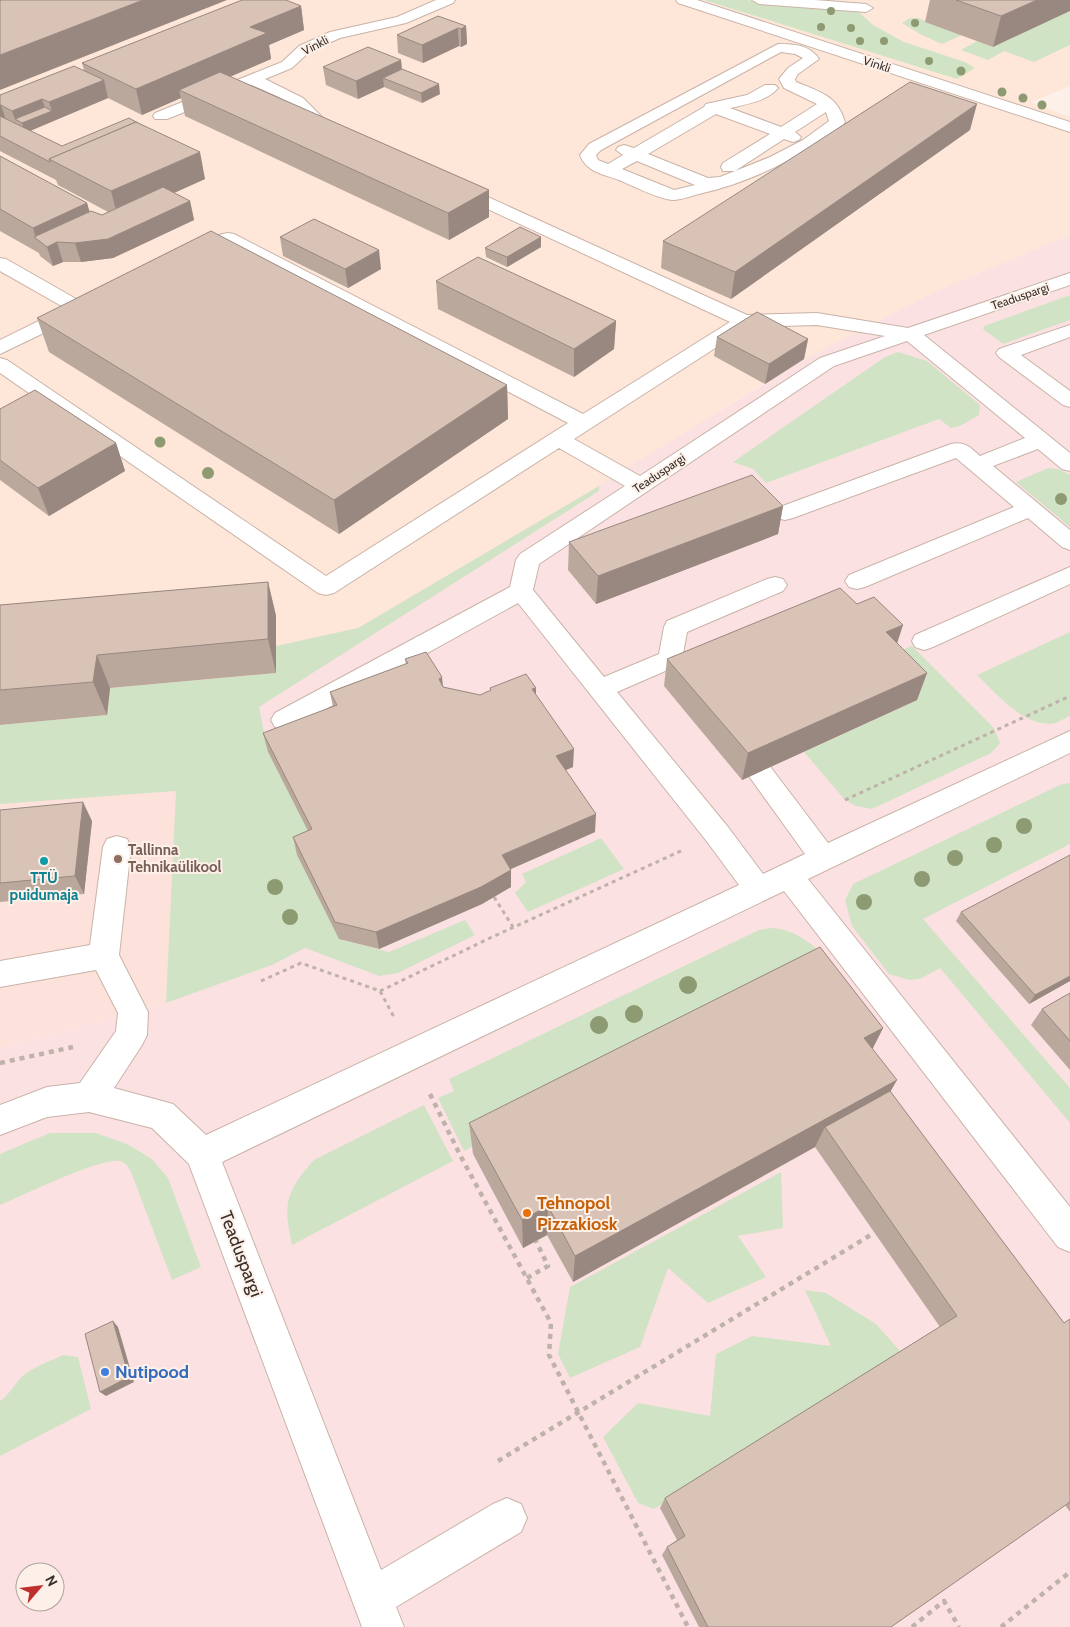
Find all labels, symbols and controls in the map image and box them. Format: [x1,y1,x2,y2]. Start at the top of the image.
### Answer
street label: Vinkli [299,32,331,58]
street label: Vinkli [861,53,893,75]
street label: Teaduspargi [989,279,1051,313]
street label: Teaduspargi [630,450,688,496]
place label: Tallinna Tehnikaülikool [128,841,222,876]
marker: Tallinna Tehnikaülikool [112,853,124,865]
marker: TTÜ puidumaja [38,855,50,867]
place label: TTÜ puidumaja [10,868,79,904]
place label: Tehnopol Pizzakiosk [537,1192,618,1235]
marker: Tehnopol Pizzakiosk [521,1207,533,1219]
street label: Teaduspargi [215,1208,267,1300]
place label: Nutipood [115,1361,189,1383]
marker: Nutipood [99,1366,111,1378]
north arrow [15,1562,65,1612]
text: N [41,1572,62,1589]

